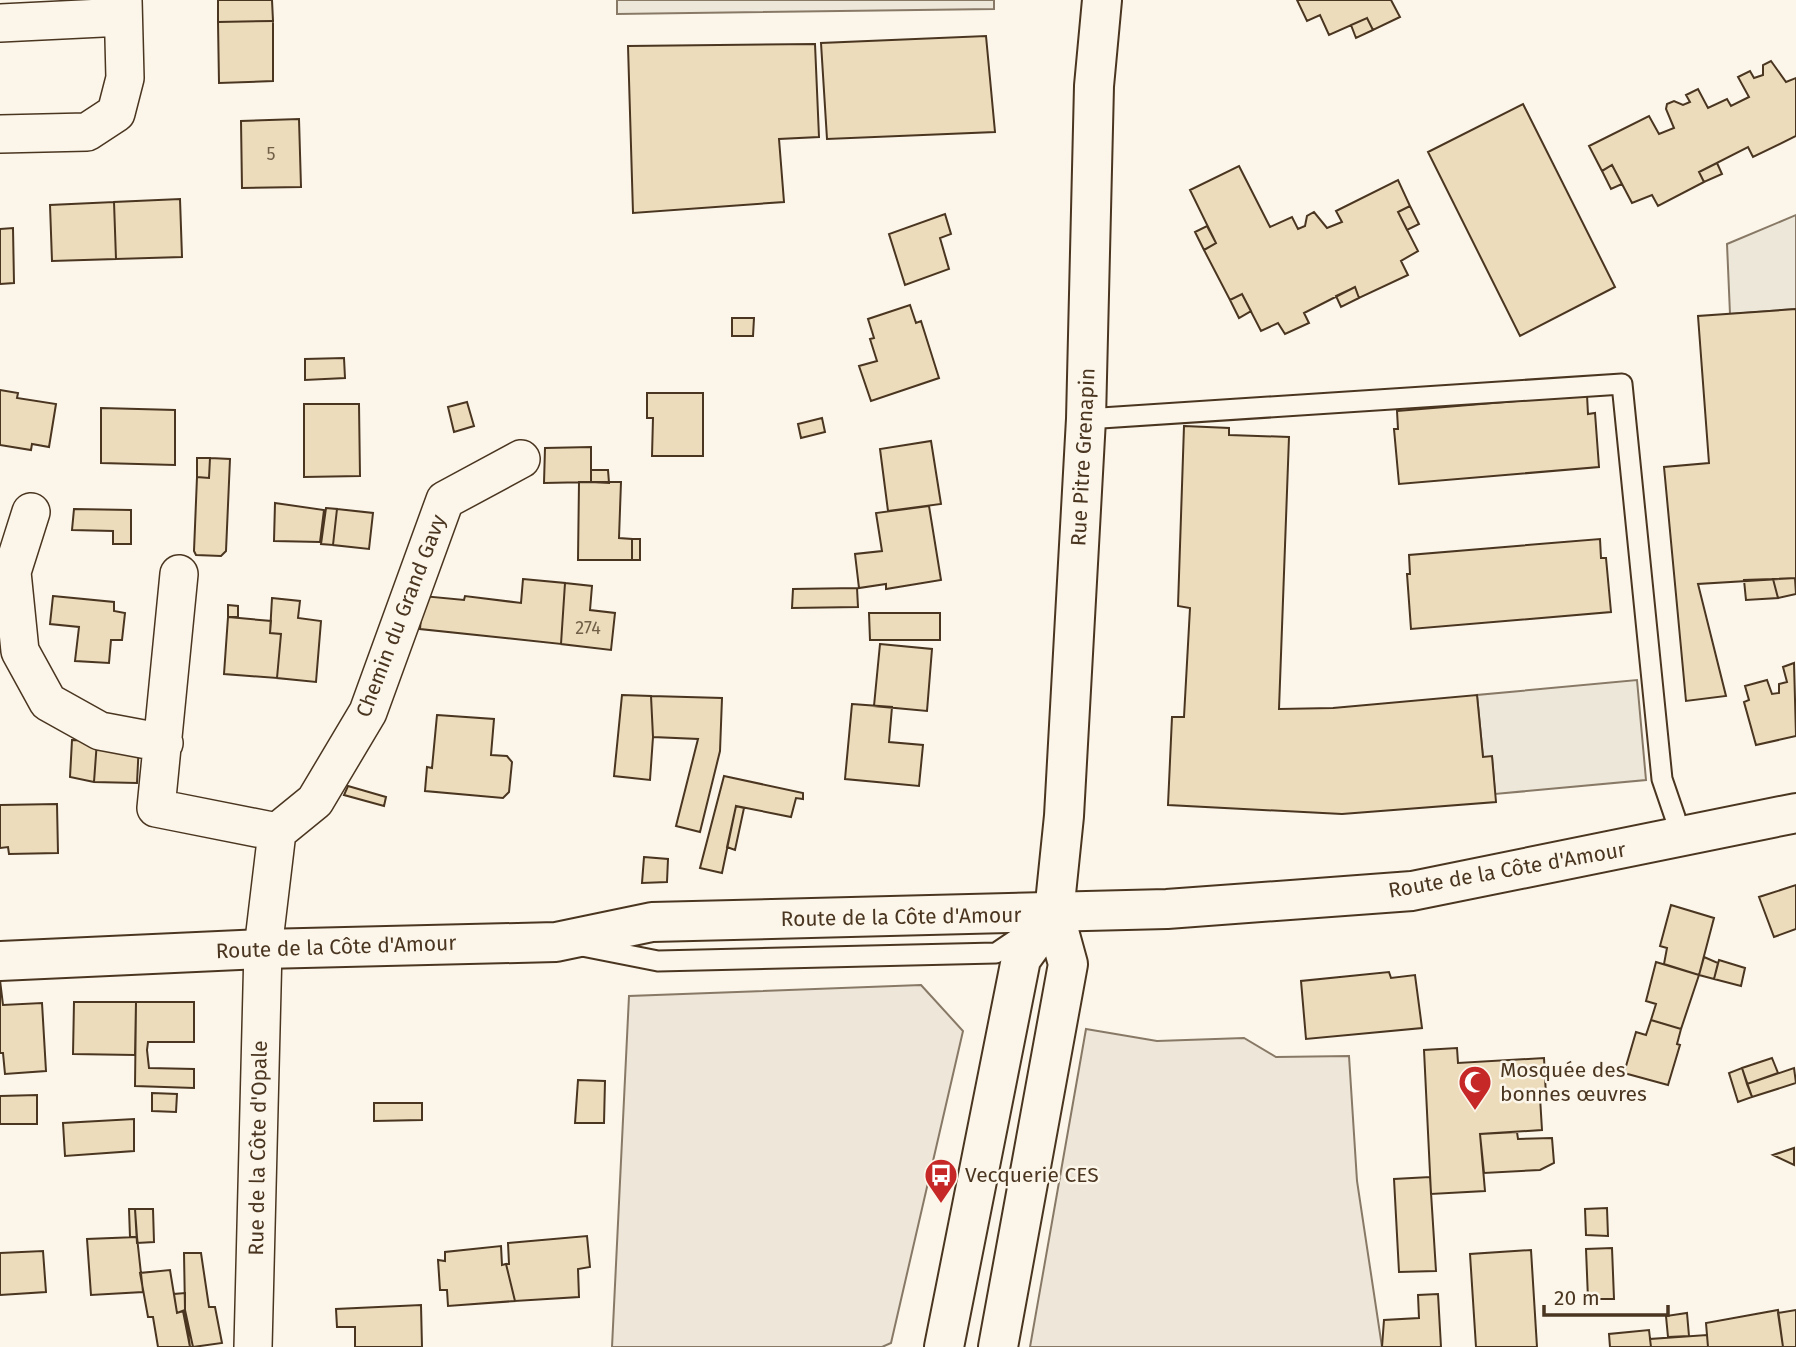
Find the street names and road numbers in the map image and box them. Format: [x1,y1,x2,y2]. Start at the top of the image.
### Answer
street label: Rue Pitre Grenapin [1065,367,1101,547]
street label: Chemin du Grand Gavy [350,510,452,721]
street label: Route de la Côte d'Amour [1386,836,1628,904]
street label: Route de la Côte d'Amour [780,902,1022,932]
street label: Route de la Côte d'Amour [215,930,457,964]
street label: Rue de la Côte d'Opale [243,1040,273,1256]

